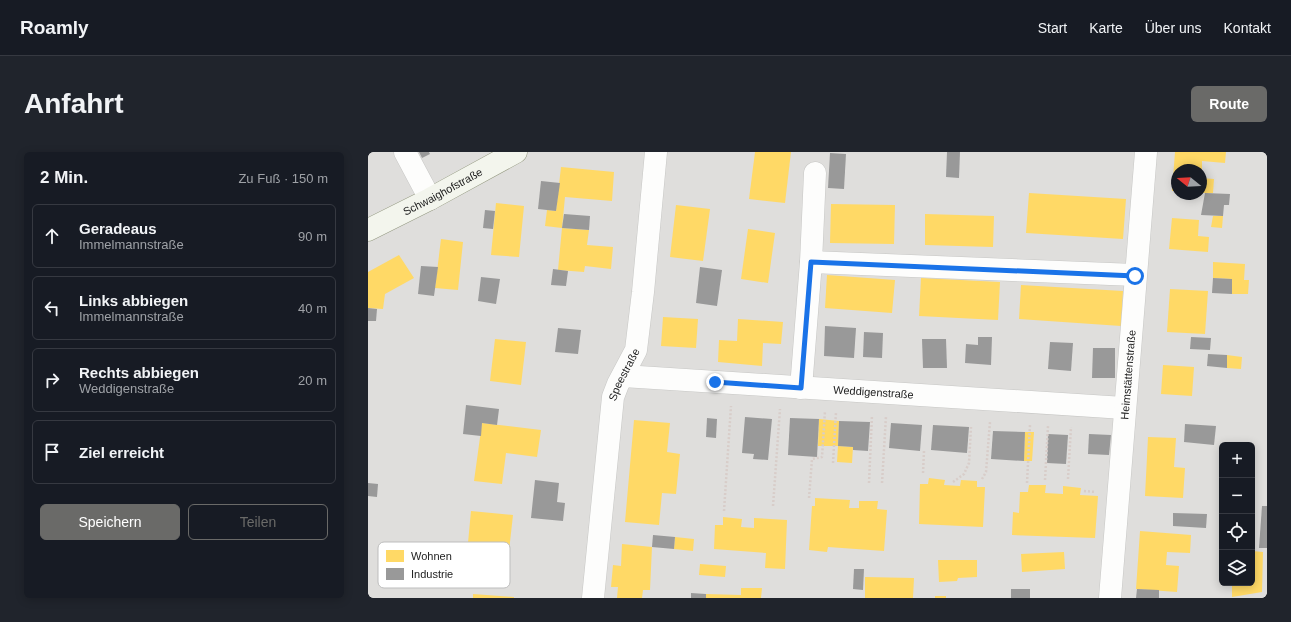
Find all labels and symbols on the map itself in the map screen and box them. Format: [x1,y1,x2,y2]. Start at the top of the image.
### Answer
north arrow [1171,164,1207,200]
street label: Schwaighofstraße [401,166,484,218]
route start [1126,267,1144,285]
street label: Heimstättenstraße [1118,329,1138,420]
street label: Speestraße [606,346,642,402]
route end [706,373,724,391]
street label: Weddigenstraße [833,383,914,401]
legend [378,542,510,588]
text: Wohnen [411,550,452,562]
text: Industrie [411,568,453,580]

